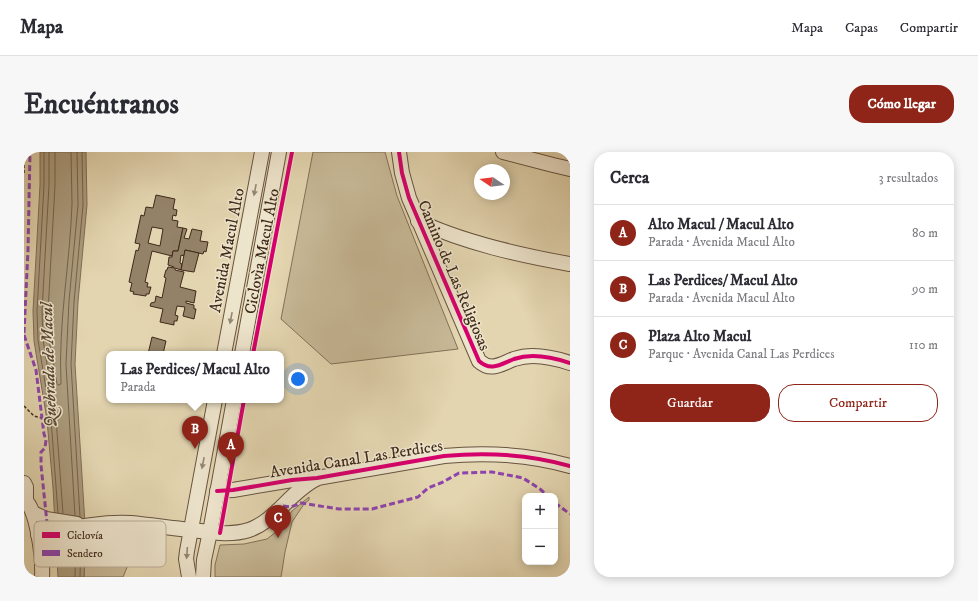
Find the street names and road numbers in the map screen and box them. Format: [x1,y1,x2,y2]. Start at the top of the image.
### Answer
street label: Avenida Macul Alto [205,186,249,314]
street label: Ciclovìa Macul Alto [240,186,284,316]
street label: Camino de Las Religiosas [413,197,495,354]
street label: Avenida Canal Las Perdices [268,435,444,483]

